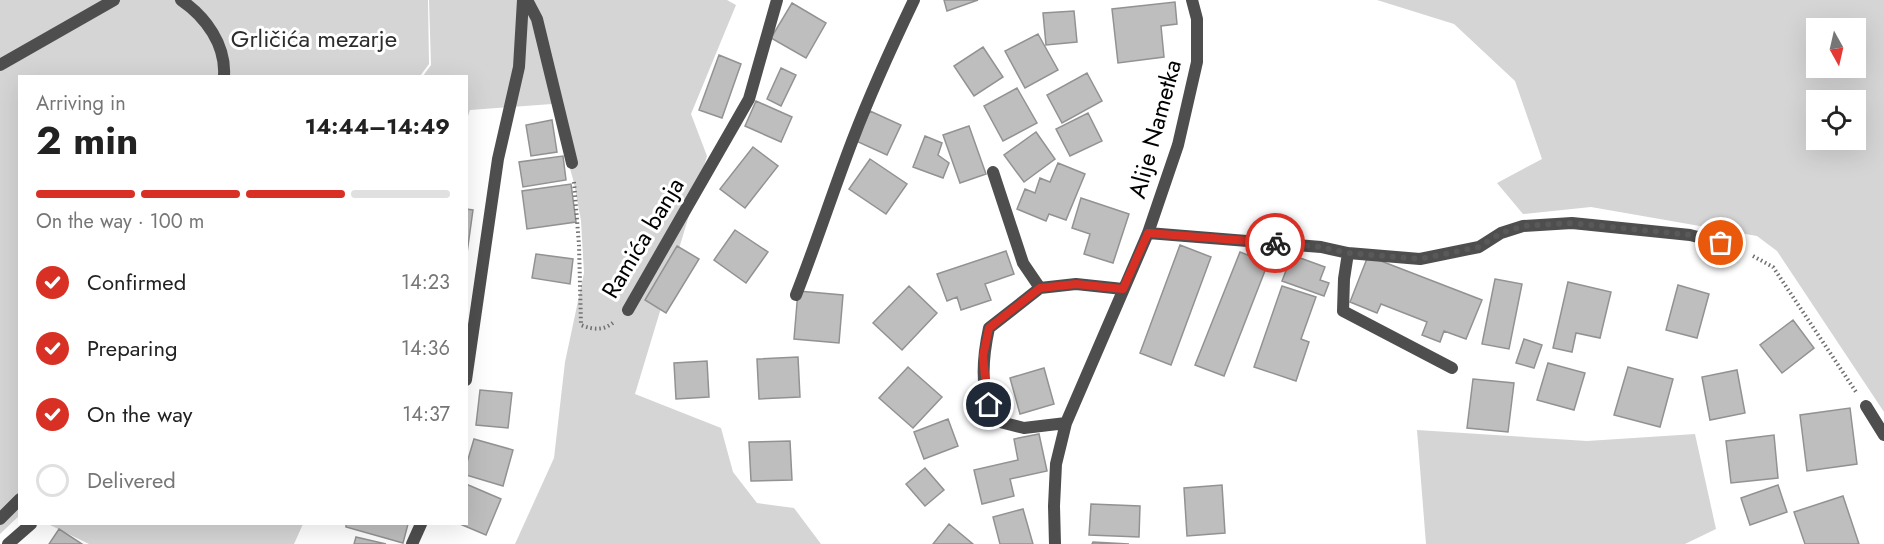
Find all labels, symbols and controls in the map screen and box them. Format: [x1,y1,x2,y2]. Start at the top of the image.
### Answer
north arrow [1806,18,1866,78]
map controls [1806,18,1866,150]
park label: Grličića mezarje [231,21,397,56]
street label: Alije Nametka [1119,56,1190,202]
text: Arriving in [36,89,126,118]
button: locate [1806,90,1866,150]
text: 14:44–14:49 [305,110,450,142]
text: 2 min [36,112,138,169]
street label: Ramića banja [593,171,692,305]
text: On the way · 100 m [36,207,204,236]
courier [1245,213,1305,273]
pin [1695,217,1746,268]
icon: bag [1704,226,1737,259]
icon: bike [1259,227,1292,260]
icon: check [36,266,69,299]
text: Confirmed [87,266,186,298]
text: 14:23 [401,268,450,297]
icon: check [36,332,69,365]
text: Preparing [87,332,178,364]
text: 14:36 [401,334,450,363]
pin [963,379,1014,430]
icon: home [972,388,1005,421]
icon: check [36,398,69,431]
text: On the way [87,398,192,430]
text: 14:37 [402,400,450,429]
text: Delivered [87,464,176,496]

